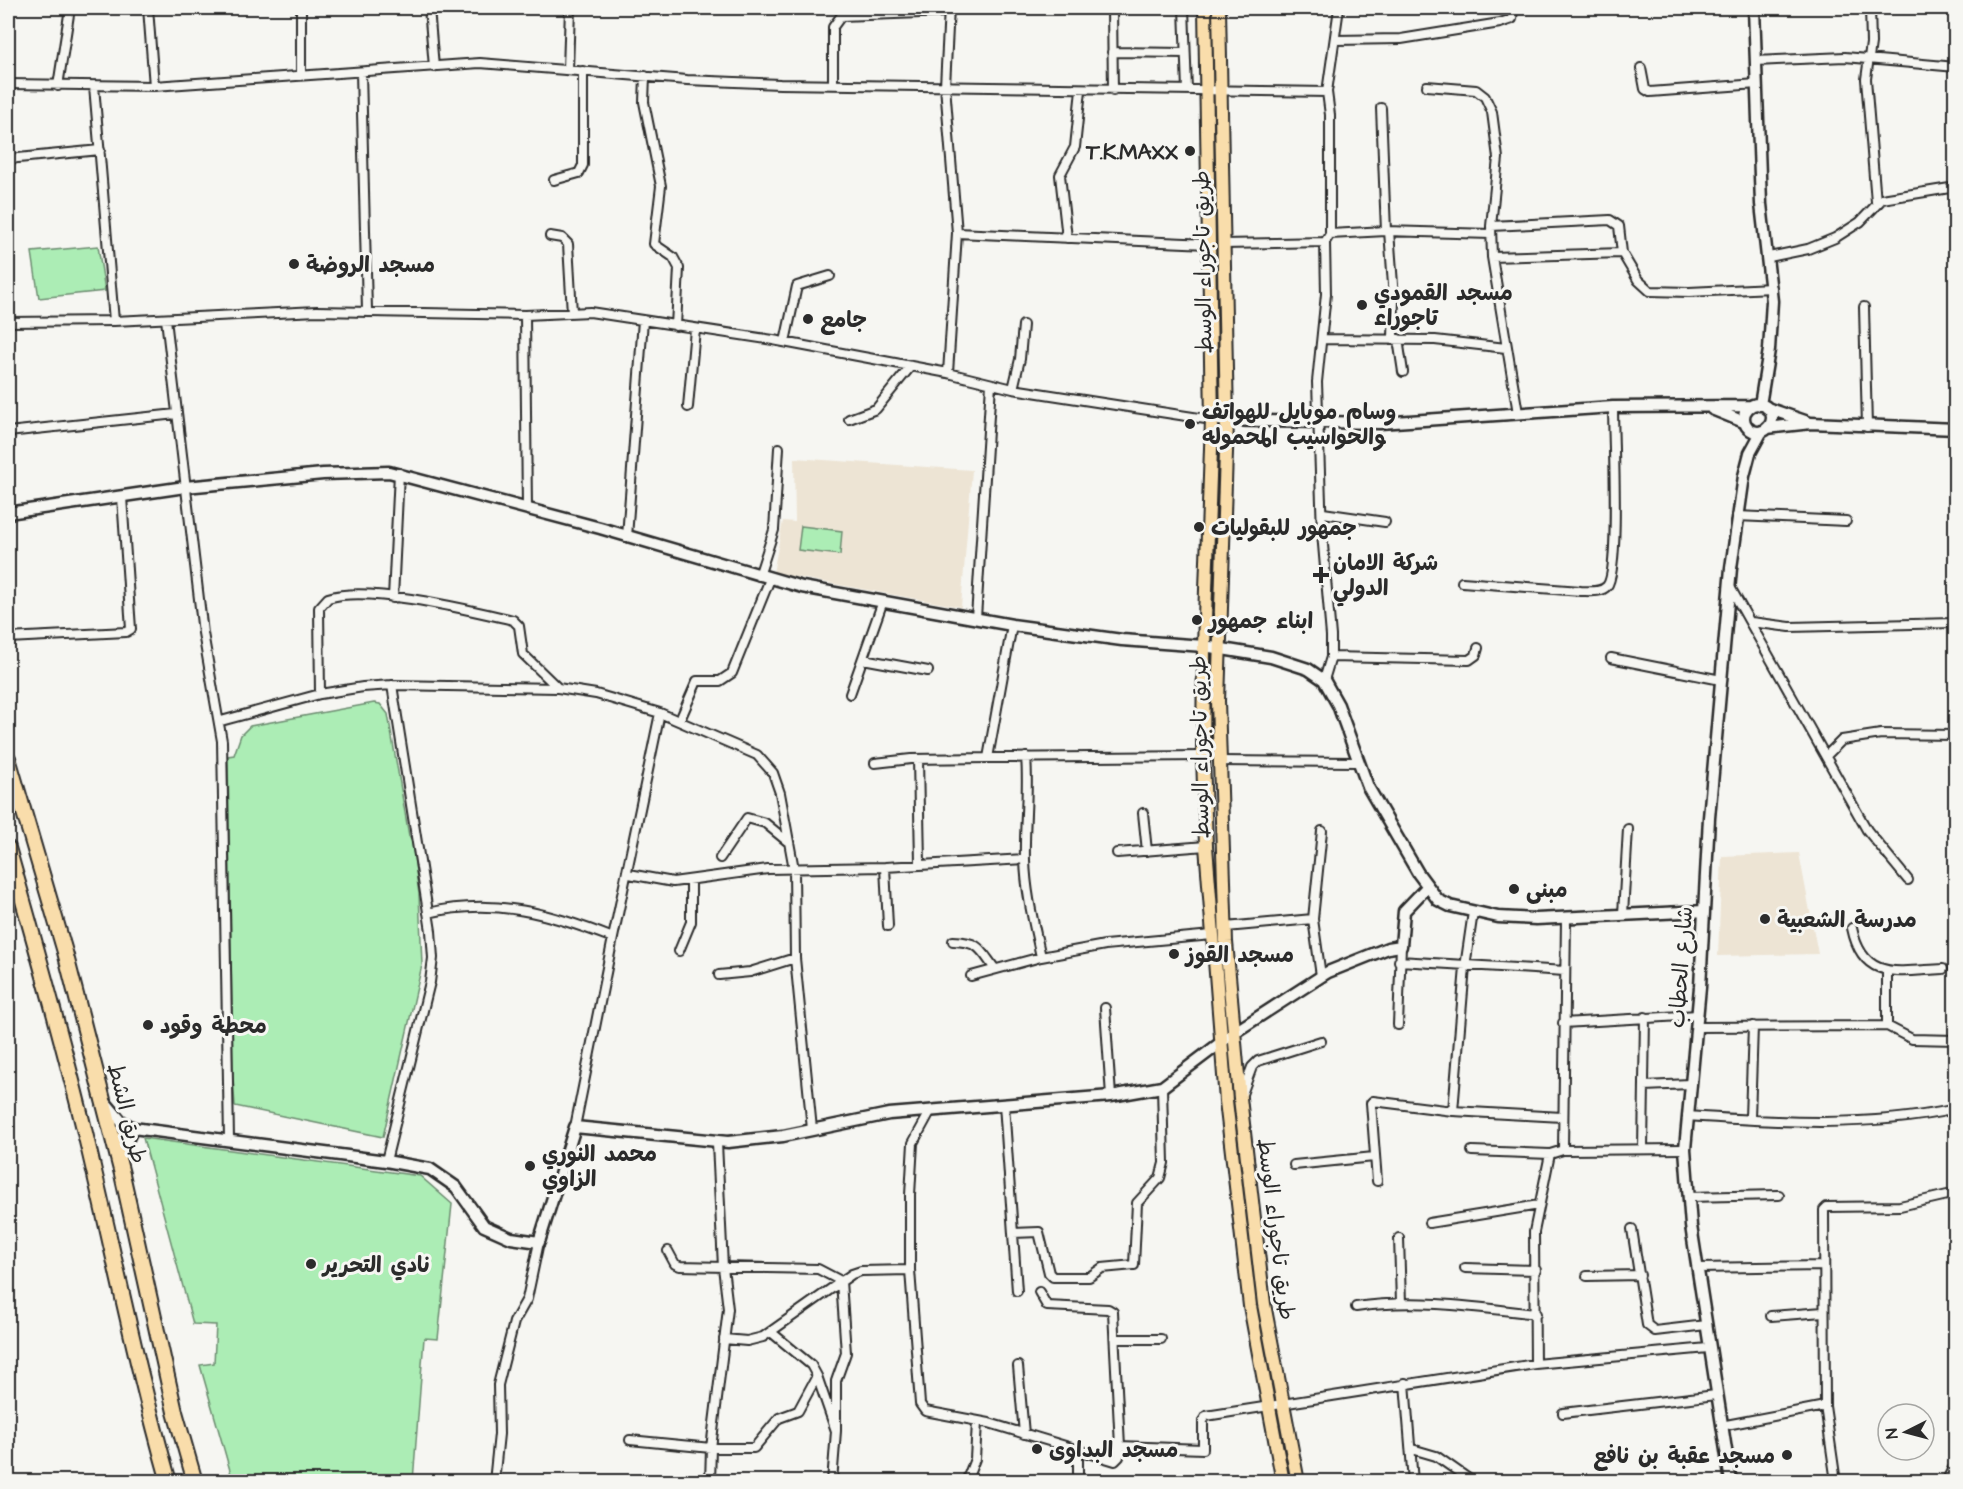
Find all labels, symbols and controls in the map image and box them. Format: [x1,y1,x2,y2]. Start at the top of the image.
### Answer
place label: T.K.MAXX [1085,137,1179,168]
marker: T.K.MAXX [1183,144,1197,158]
street label: طريق تاجوراء الوسط [1186,170,1221,354]
place label: مسجد الروضة [306,250,435,281]
marker: مسجد الروضة [287,257,301,271]
place label: مسجد القمودي تاجوراء [1374,278,1513,334]
marker: مسجد القمودي تاجوراء [1355,298,1369,312]
place label: جامع [820,305,867,336]
marker: جامع [801,312,815,326]
place label: وسام موبايل للهواتف والحواسيب المحموله [1202,397,1396,453]
marker: وسام موبايل للهواتف والحواسيب المحموله [1183,417,1197,431]
place label: جمهور للبقوليات [1211,513,1357,544]
marker: جمهور للبقوليات [1192,520,1206,534]
place label: شركة الامان الدولي [1333,548,1438,607]
marker: شركة الامان الدولي [1314,568,1328,582]
place label: ابناء جمهور [1207,606,1313,637]
marker: ابناء جمهور [1190,613,1204,627]
street label: طريق تاجوراء الوسط [1183,655,1218,839]
place label: مبنى [1526,875,1568,906]
marker: مبنى [1507,882,1521,896]
street label: شارع الحطاب [1662,905,1701,1029]
place label: مدرسة الشعبية [1777,905,1917,936]
marker: مدرسة الشعبية [1758,912,1772,926]
place label: مسجد القوز [1184,940,1294,971]
marker: مسجد القوز [1167,947,1181,961]
place label: محطة وقود [160,1011,267,1042]
marker: محطة وقود [141,1018,155,1032]
street label: طريق الشط [99,1060,154,1167]
street label: طريق تاجوراء الوسط [1249,1136,1302,1322]
place label: محمد النوري الزاوي [542,1139,657,1195]
marker: محمد النوري الزاوي [523,1159,537,1173]
place label: نادي التحرير [321,1250,430,1281]
marker: نادي التحرير [304,1257,318,1271]
north arrow [1876,1402,1936,1462]
text: N [1881,1427,1904,1440]
place label: مسجد البداوى [1049,1435,1178,1466]
place label: مسجد عقبة بن نافع [1593,1441,1775,1472]
marker: مسجد البداوى [1030,1442,1044,1456]
marker: مسجد عقبة بن نافع [1780,1448,1794,1462]

